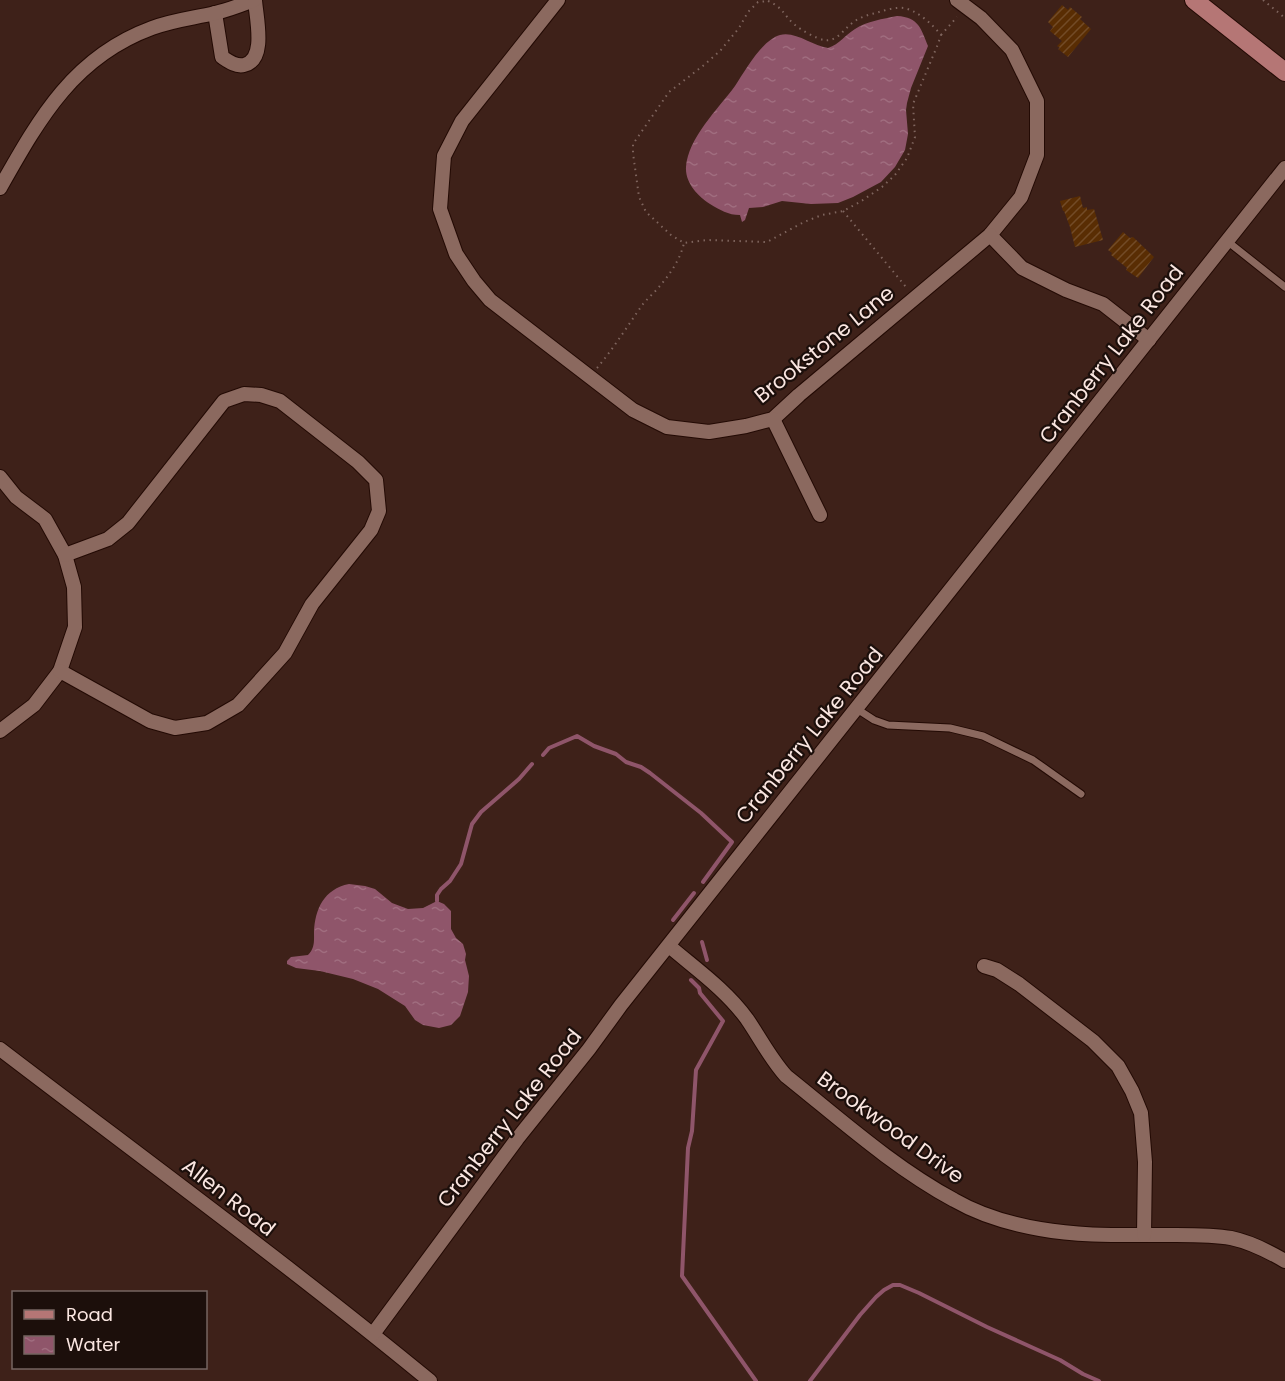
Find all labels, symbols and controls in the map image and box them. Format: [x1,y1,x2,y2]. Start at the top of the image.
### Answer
street label: Cranberry Lake Road [1032,259,1190,449]
street label: Brookstone Lane [748,279,900,409]
street label: Cranberry Lake Road [729,641,889,829]
street label: Cranberry Lake Road [430,1023,588,1213]
street label: Brookwood Drive [812,1064,970,1190]
street label: Allen Road [176,1151,282,1243]
legend [12,1291,207,1369]
text: Road [66,1302,113,1327]
text: Water [66,1332,120,1357]

